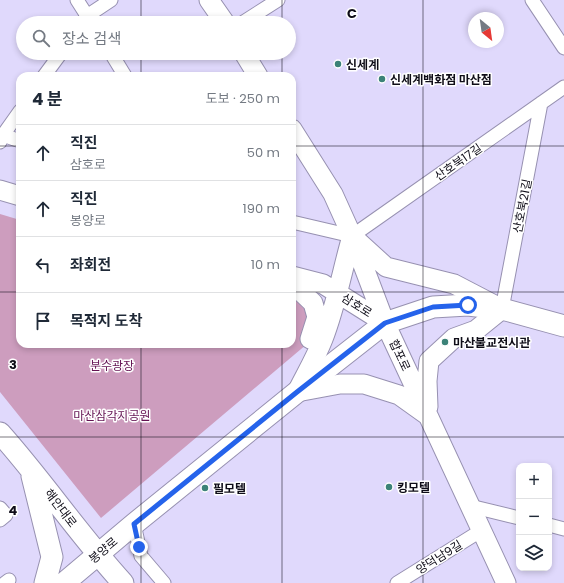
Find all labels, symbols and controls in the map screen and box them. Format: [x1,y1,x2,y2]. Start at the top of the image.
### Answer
text: C [347,4,357,23]
north arrow [468,12,504,48]
search box [16,16,296,60]
icon: search [30,27,52,49]
text: 장소 검색 [62,28,121,49]
place label: 신세계 [346,56,379,73]
marker: 신세계 [333,59,343,69]
place label: 신세계백화점 마산점 [390,71,492,88]
marker: 신세계백화점 마산점 [377,74,387,84]
text: 4 분 [32,87,63,111]
text: 도보 · 250 m [206,89,280,108]
text: 직진 [70,132,98,153]
street label: 산호북17길 [431,139,485,185]
icon: ahead [32,142,54,164]
text: 50 m [247,143,280,162]
text: 삼호로 [70,155,106,174]
street label: 산호북21길 [508,177,536,235]
text: 직진 [70,188,98,209]
icon: ahead [32,198,54,220]
text: 190 m [243,199,280,218]
text: 봉양로 [70,211,106,230]
icon: left [32,254,54,276]
text: 좌회전 [70,254,111,275]
text: 10 m [251,255,280,274]
street label: 삼호로 [338,289,376,321]
route start [459,296,477,314]
icon: arrive [32,310,54,332]
text: 목적지 도착 [70,310,142,331]
place label: 마산불교전시관 [453,334,530,351]
street label: 합포로 [385,336,415,374]
marker: 마산불교전시관 [440,337,450,347]
text: 3 [9,355,17,374]
park label: 분수광장 [90,357,134,374]
park label: 마산삼각지공원 [73,407,151,424]
map controls [516,463,552,571]
button: + [516,463,552,499]
place label: 킹모텔 [397,479,430,496]
place label: 필모텔 [213,480,246,497]
marker: 킹모텔 [384,482,394,492]
marker: 필모텔 [200,483,210,493]
street label: 해안대로 [41,485,81,531]
button: − [516,499,552,535]
text: 4 [9,501,18,520]
street label: 봉양로 [85,533,121,567]
button: layers [516,535,552,571]
street label: 양덕남9길 [413,536,465,578]
route end [130,538,148,556]

